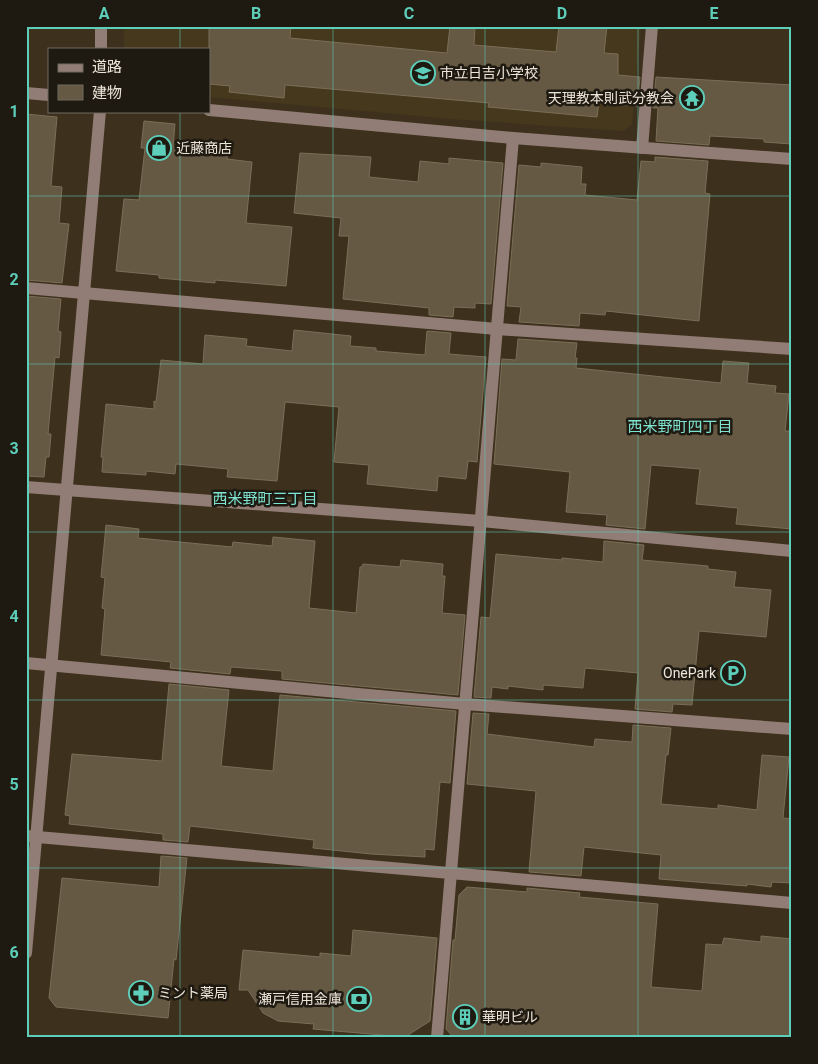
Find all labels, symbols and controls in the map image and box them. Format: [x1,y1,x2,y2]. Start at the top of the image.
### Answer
text: A [99,4,110,23]
text: B [251,4,261,23]
text: C [404,4,414,23]
text: D [557,4,567,23]
text: E [710,4,719,23]
legend [48,48,210,112]
text: 道路 [92,58,122,76]
school or university icon: 市立日吉小学校 [410,60,436,86]
place label: 市立日吉小学校 [440,65,538,81]
text: 建物 [92,84,122,102]
temple icon: 天理教本則武分教会 [679,85,705,111]
place label: 天理教本則武分教会 [548,90,674,106]
text: 1 [9,102,19,121]
shop icon: 近藤商店 [146,135,172,161]
place label: 近藤商店 [176,140,232,156]
text: 2 [9,270,19,289]
district label: 西米野町四丁目 [627,418,733,436]
text: 3 [9,439,19,458]
district label: 西米野町三丁目 [212,490,318,508]
text: 4 [9,607,19,626]
parking icon: OnePark [720,660,746,686]
place label: OnePark [663,665,717,681]
text: 5 [9,775,19,794]
text: 6 [9,943,19,962]
pharmacy icon: ミント薬局 [128,980,154,1006]
place label: ミント薬局 [158,985,228,1001]
bank icon: 瀬戸信用金庫 [346,986,372,1012]
place label: 瀬戸信用金庫 [258,991,342,1007]
building icon: 華明ビル [452,1004,478,1030]
place label: 華明ビル [482,1009,538,1025]

